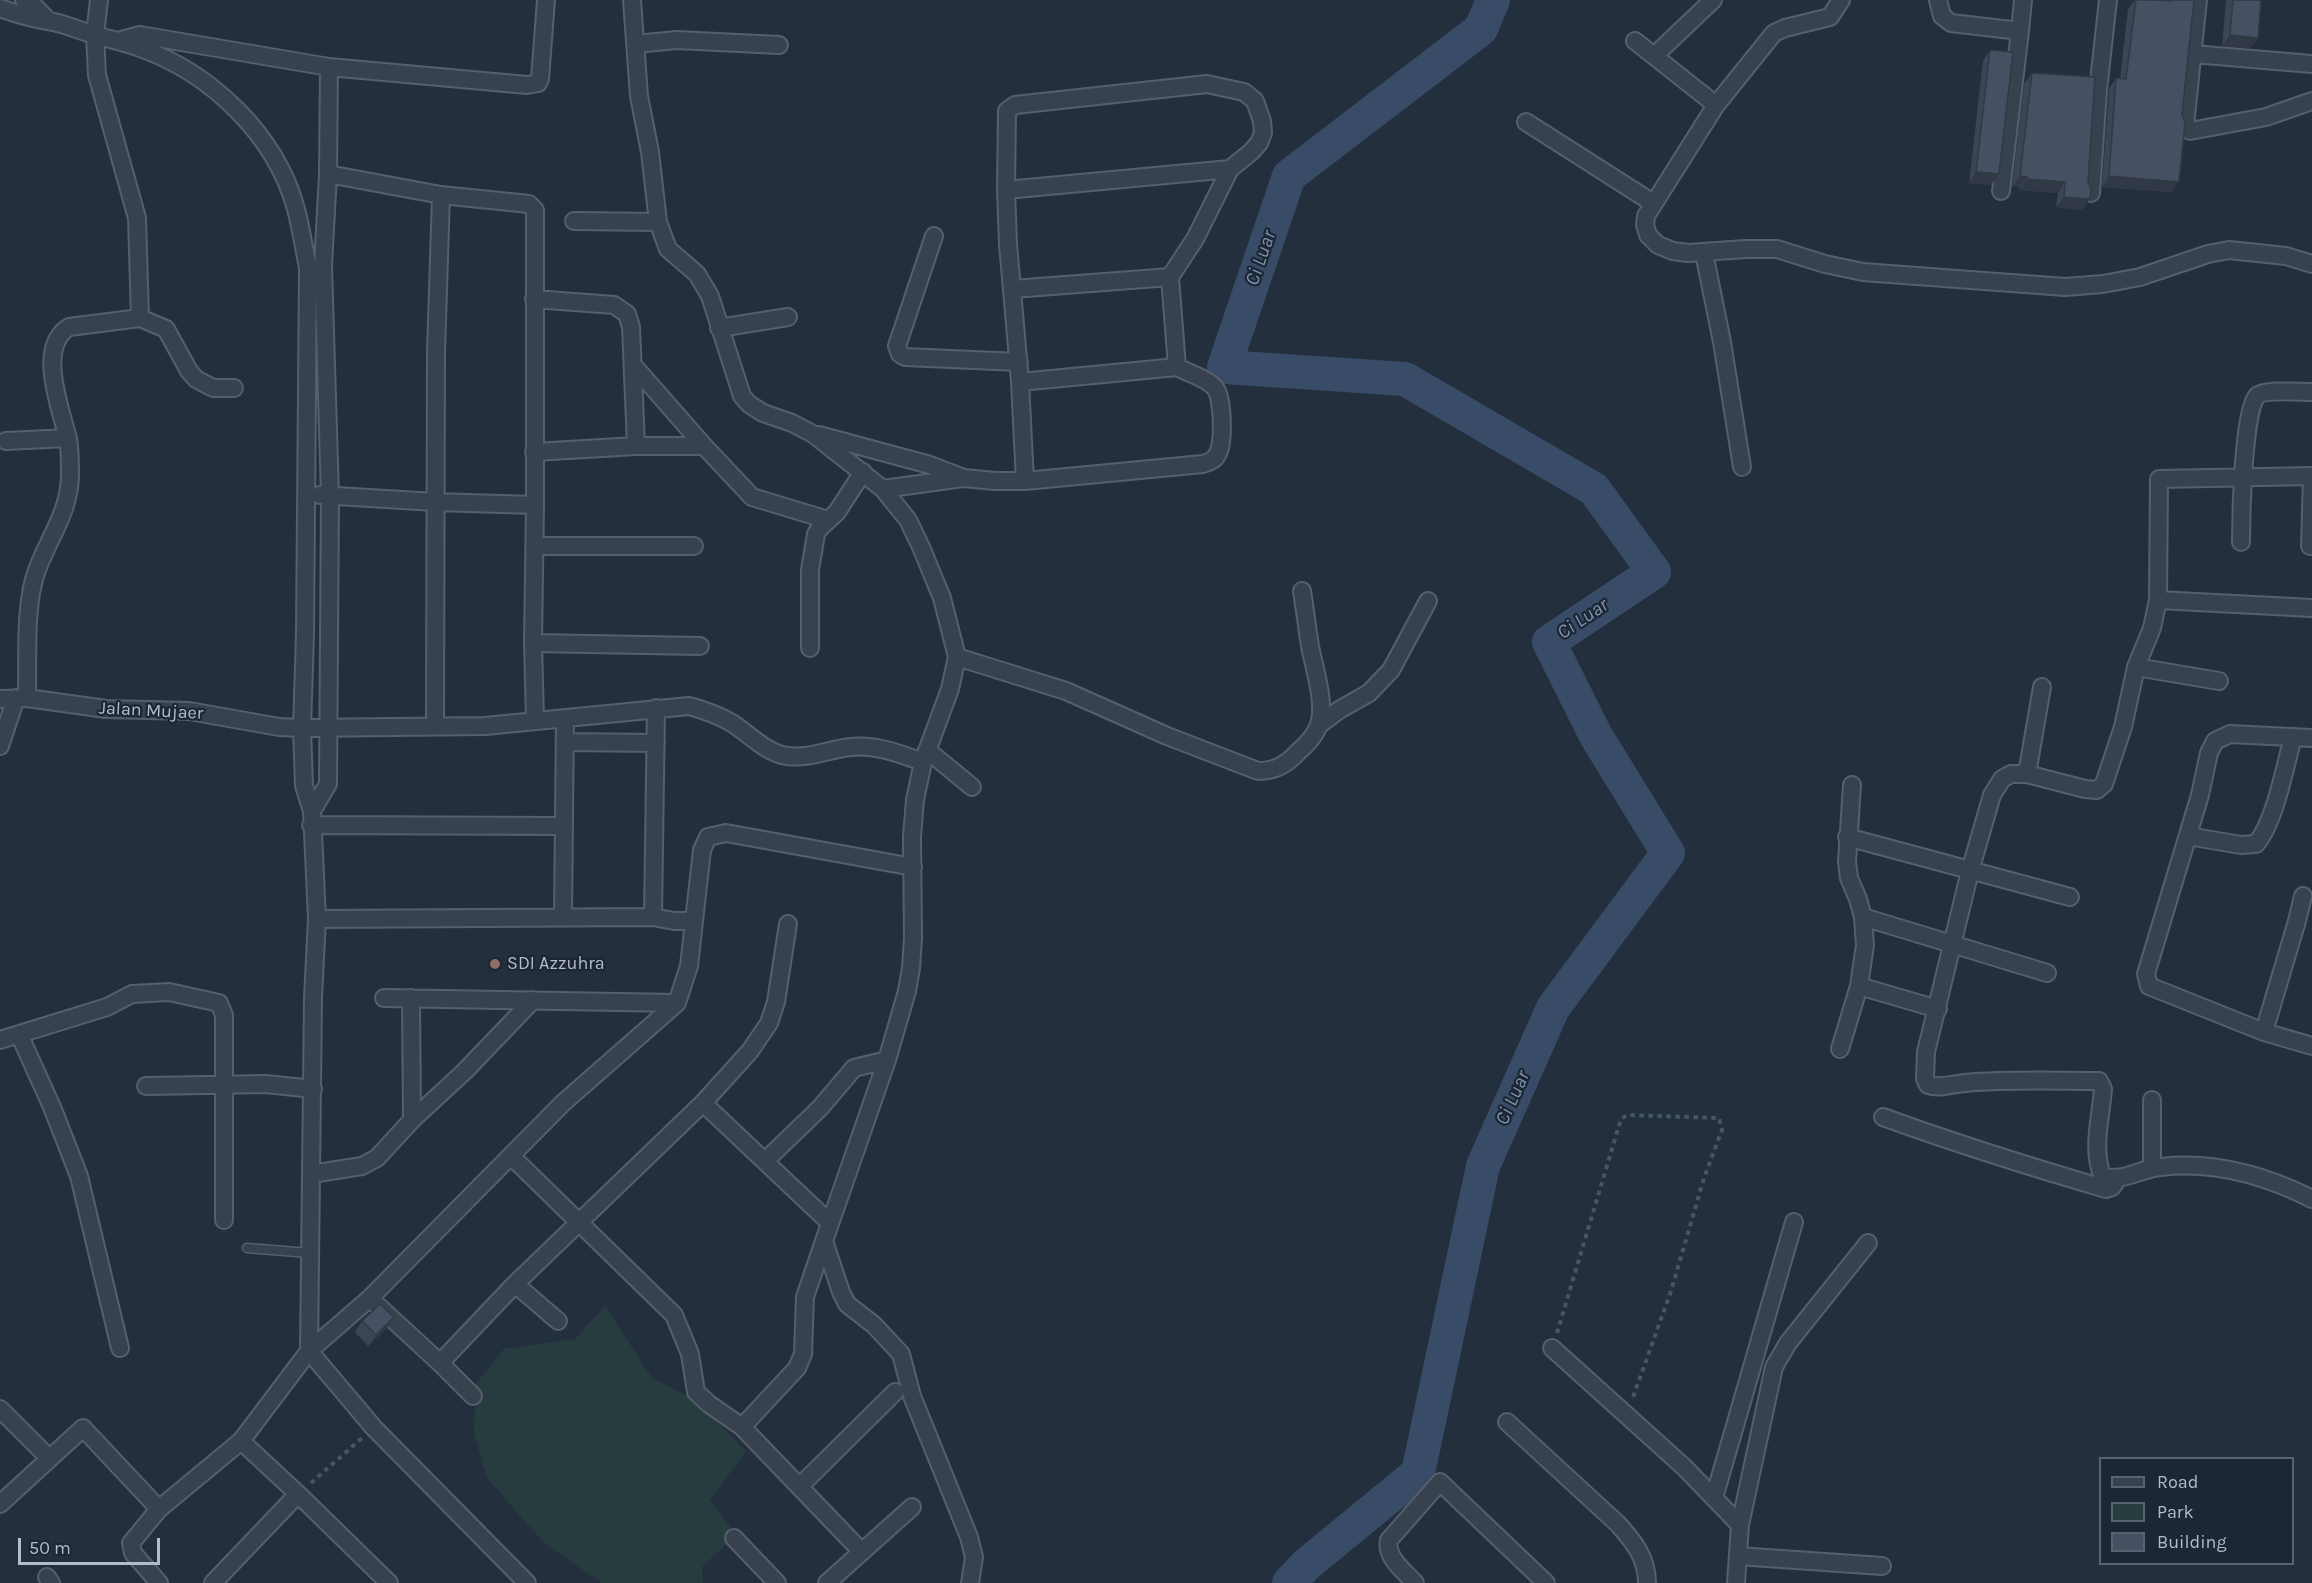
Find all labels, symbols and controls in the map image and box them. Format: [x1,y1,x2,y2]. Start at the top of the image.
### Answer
water label: Ci Luar [1240,227,1282,289]
water label: Ci Luar [1553,593,1613,645]
street label: Jalan Mujaer [98,697,204,725]
place label: SDI Azzuhra [507,953,605,975]
marker: SDI Azzuhra [488,957,502,971]
water label: Ci Luar [1490,1067,1536,1129]
legend [2099,1457,2294,1565]
text: Road [2157,1471,2198,1493]
text: Park [2157,1501,2194,1523]
scale bar [21,1526,164,1564]
text: Building [2157,1531,2227,1553]
text: 50 m [29,1537,71,1559]

